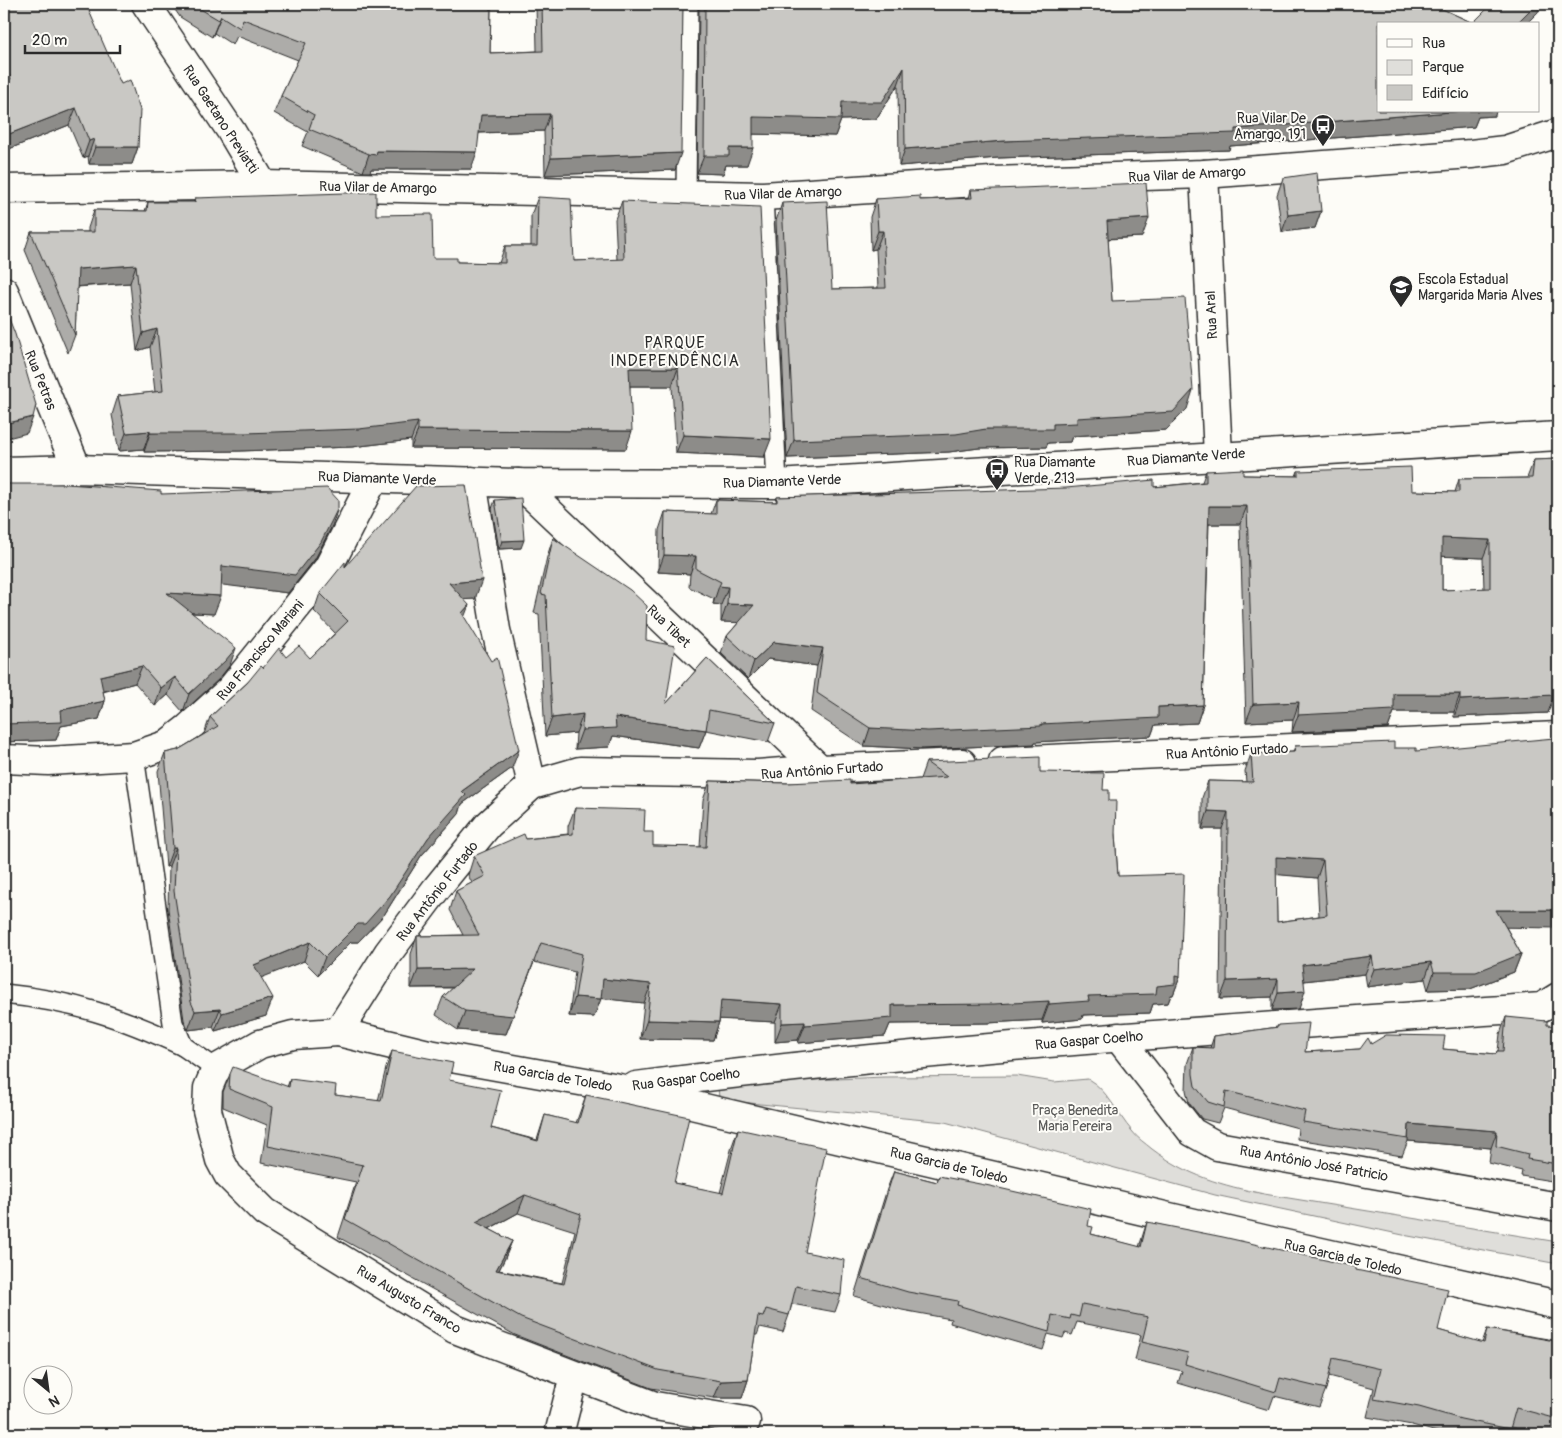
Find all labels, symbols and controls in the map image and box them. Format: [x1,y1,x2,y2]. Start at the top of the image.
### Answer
scale bar [25,22,120,54]
legend [1377,22,1540,112]
text: 20 m [32,31,67,50]
text: Rua [1422,34,1445,53]
text: Parque [1422,58,1465,77]
street label: Rua Gaetano Previatti [179,62,262,177]
text: Edifício [1422,84,1468,103]
place label: Rua Vilar De Amargo, 191 [1234,110,1306,143]
bus stop icon: Rua Vilar De Amargo, 191 [1310,113,1336,147]
street label: Rua Vilar de Amargo [1128,163,1247,186]
street label: Rua Vilar de Amargo [319,178,437,197]
street label: Rua Vilar de Amargo [724,183,843,204]
place label: Escola Estadual Margarida Maria Alves [1418,271,1543,304]
school or university icon: Escola Estadual Margarida Maria Alves [1388,274,1414,308]
street label: Rua Aral [1202,290,1221,340]
district label: PARQUE INDEPENDÊNCIA [610,333,740,371]
street label: Rua Petras [21,348,60,413]
street label: Rua Diamante Verde [1126,445,1246,470]
place label: Rua Diamante Verde, 213 [1014,454,1095,487]
bus stop icon: Rua Diamante Verde, 213 [984,457,1010,491]
street label: Rua Diamante Verde [318,468,436,489]
street label: Rua Diamante Verde [723,471,842,492]
street label: Rua Francisco Mariani [213,596,308,704]
street label: Rua Tibet [643,601,694,652]
street label: Rua Antônio Furtado [1165,740,1289,763]
street label: Rua Antônio Furtado [760,758,884,783]
street label: Rua Antônio Furtado [393,837,482,945]
street label: Rua Gaspar Coelho [1034,1027,1144,1054]
street label: Rua Garcia de Toledo [492,1058,614,1095]
street label: Rua Gaspar Coelho [631,1064,741,1095]
park label: Praça Benedita Maria Pereira [1032,1102,1118,1135]
street label: Rua Antônio José Patricio [1238,1142,1390,1185]
street label: Rua Garcia de Toledo [888,1144,1010,1187]
street label: Rua Garcia de Toledo [1282,1236,1404,1279]
street label: Rua Augusto Franco [353,1262,464,1338]
north arrow [22,1366,72,1416]
text: N [46,1391,62,1411]

